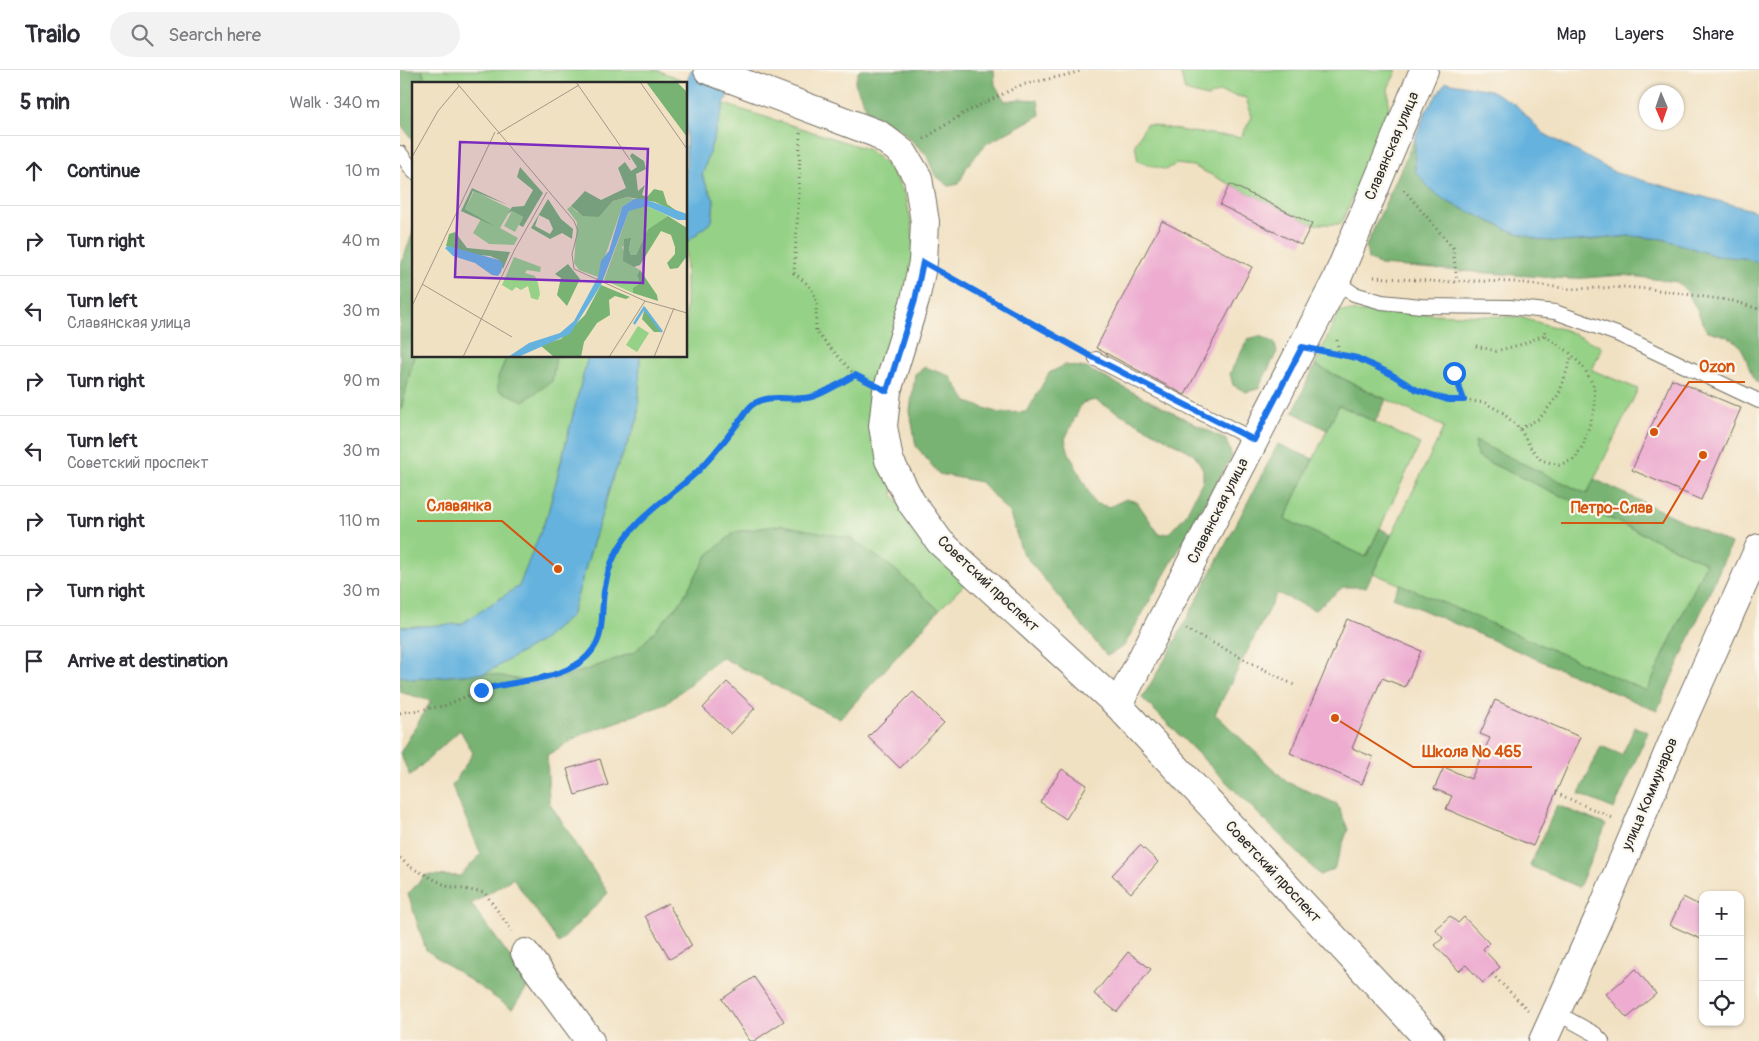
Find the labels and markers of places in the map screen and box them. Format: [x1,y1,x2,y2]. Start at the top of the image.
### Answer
callout: Ozon [1689,351,1745,382]
callout: Славянка [417,490,502,521]
callout: Петро-Слав [1561,492,1663,523]
callout: Школа № 465 [1413,736,1532,767]

